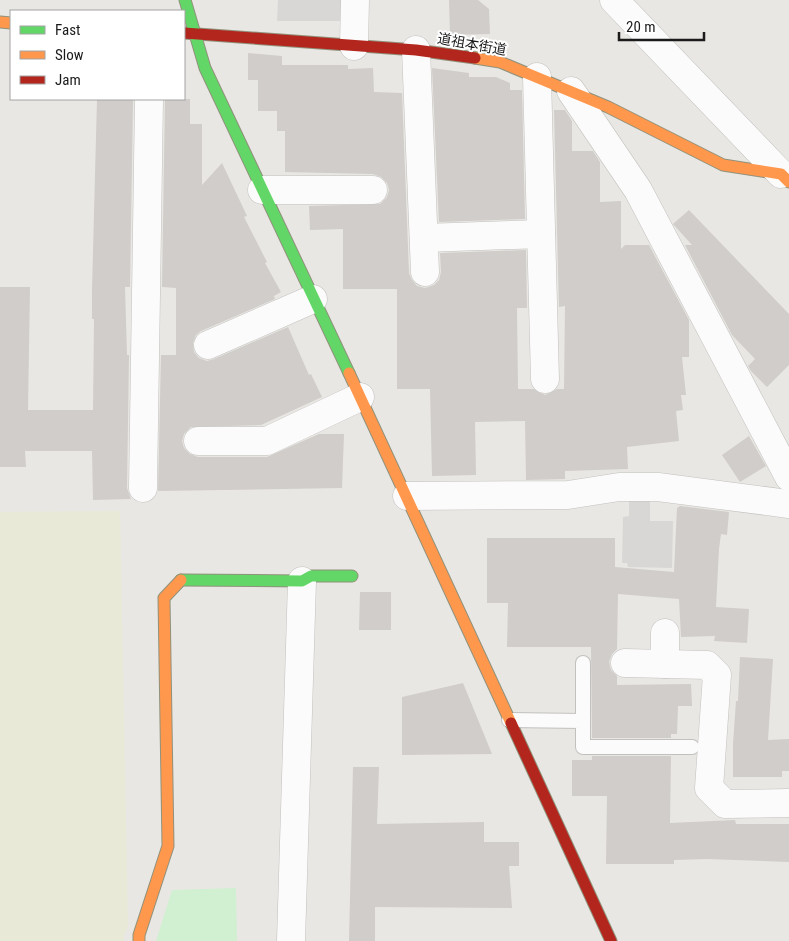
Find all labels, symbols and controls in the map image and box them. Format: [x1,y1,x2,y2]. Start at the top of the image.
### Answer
legend [10,10,185,100]
scale bar [619,10,704,42]
text: 20 m [626,18,656,36]
text: Fast [55,21,80,39]
street label: 道祖本街道 [436,30,508,58]
text: Slow [55,46,84,64]
text: Jam [55,71,81,89]

